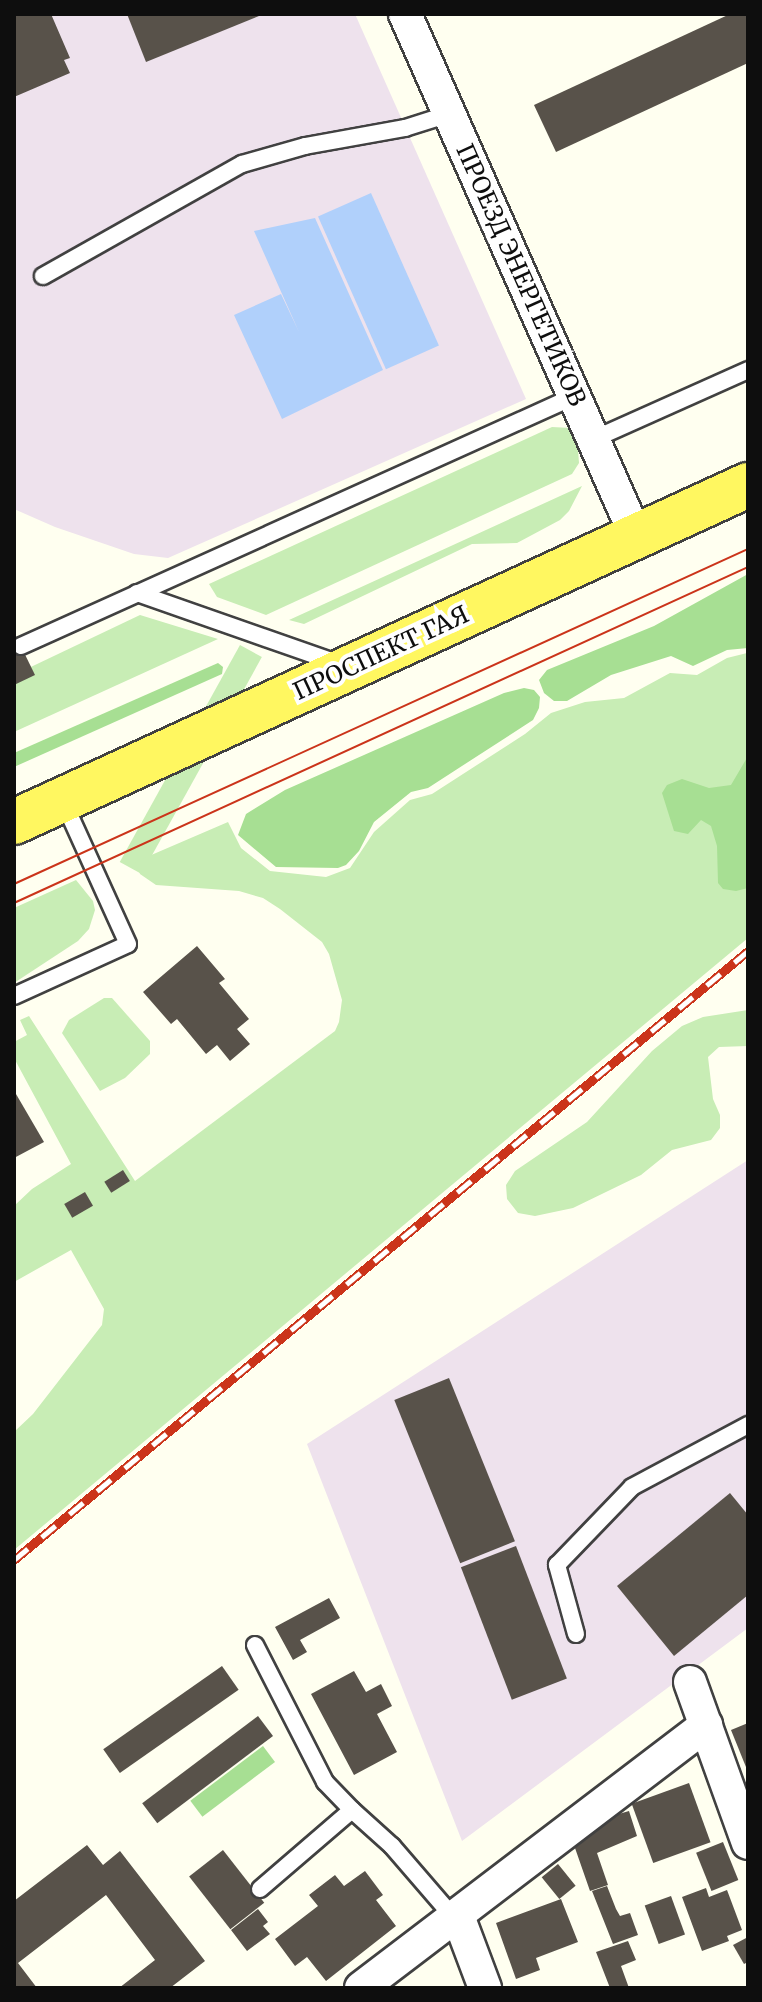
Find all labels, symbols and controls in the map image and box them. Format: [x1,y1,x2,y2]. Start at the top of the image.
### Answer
street label: ПРОЕЗД ЭНЕРГЕТИКОВ [450,139,592,411]
street label: ПРОСПЕКТ ГАЯ [289,600,473,706]

